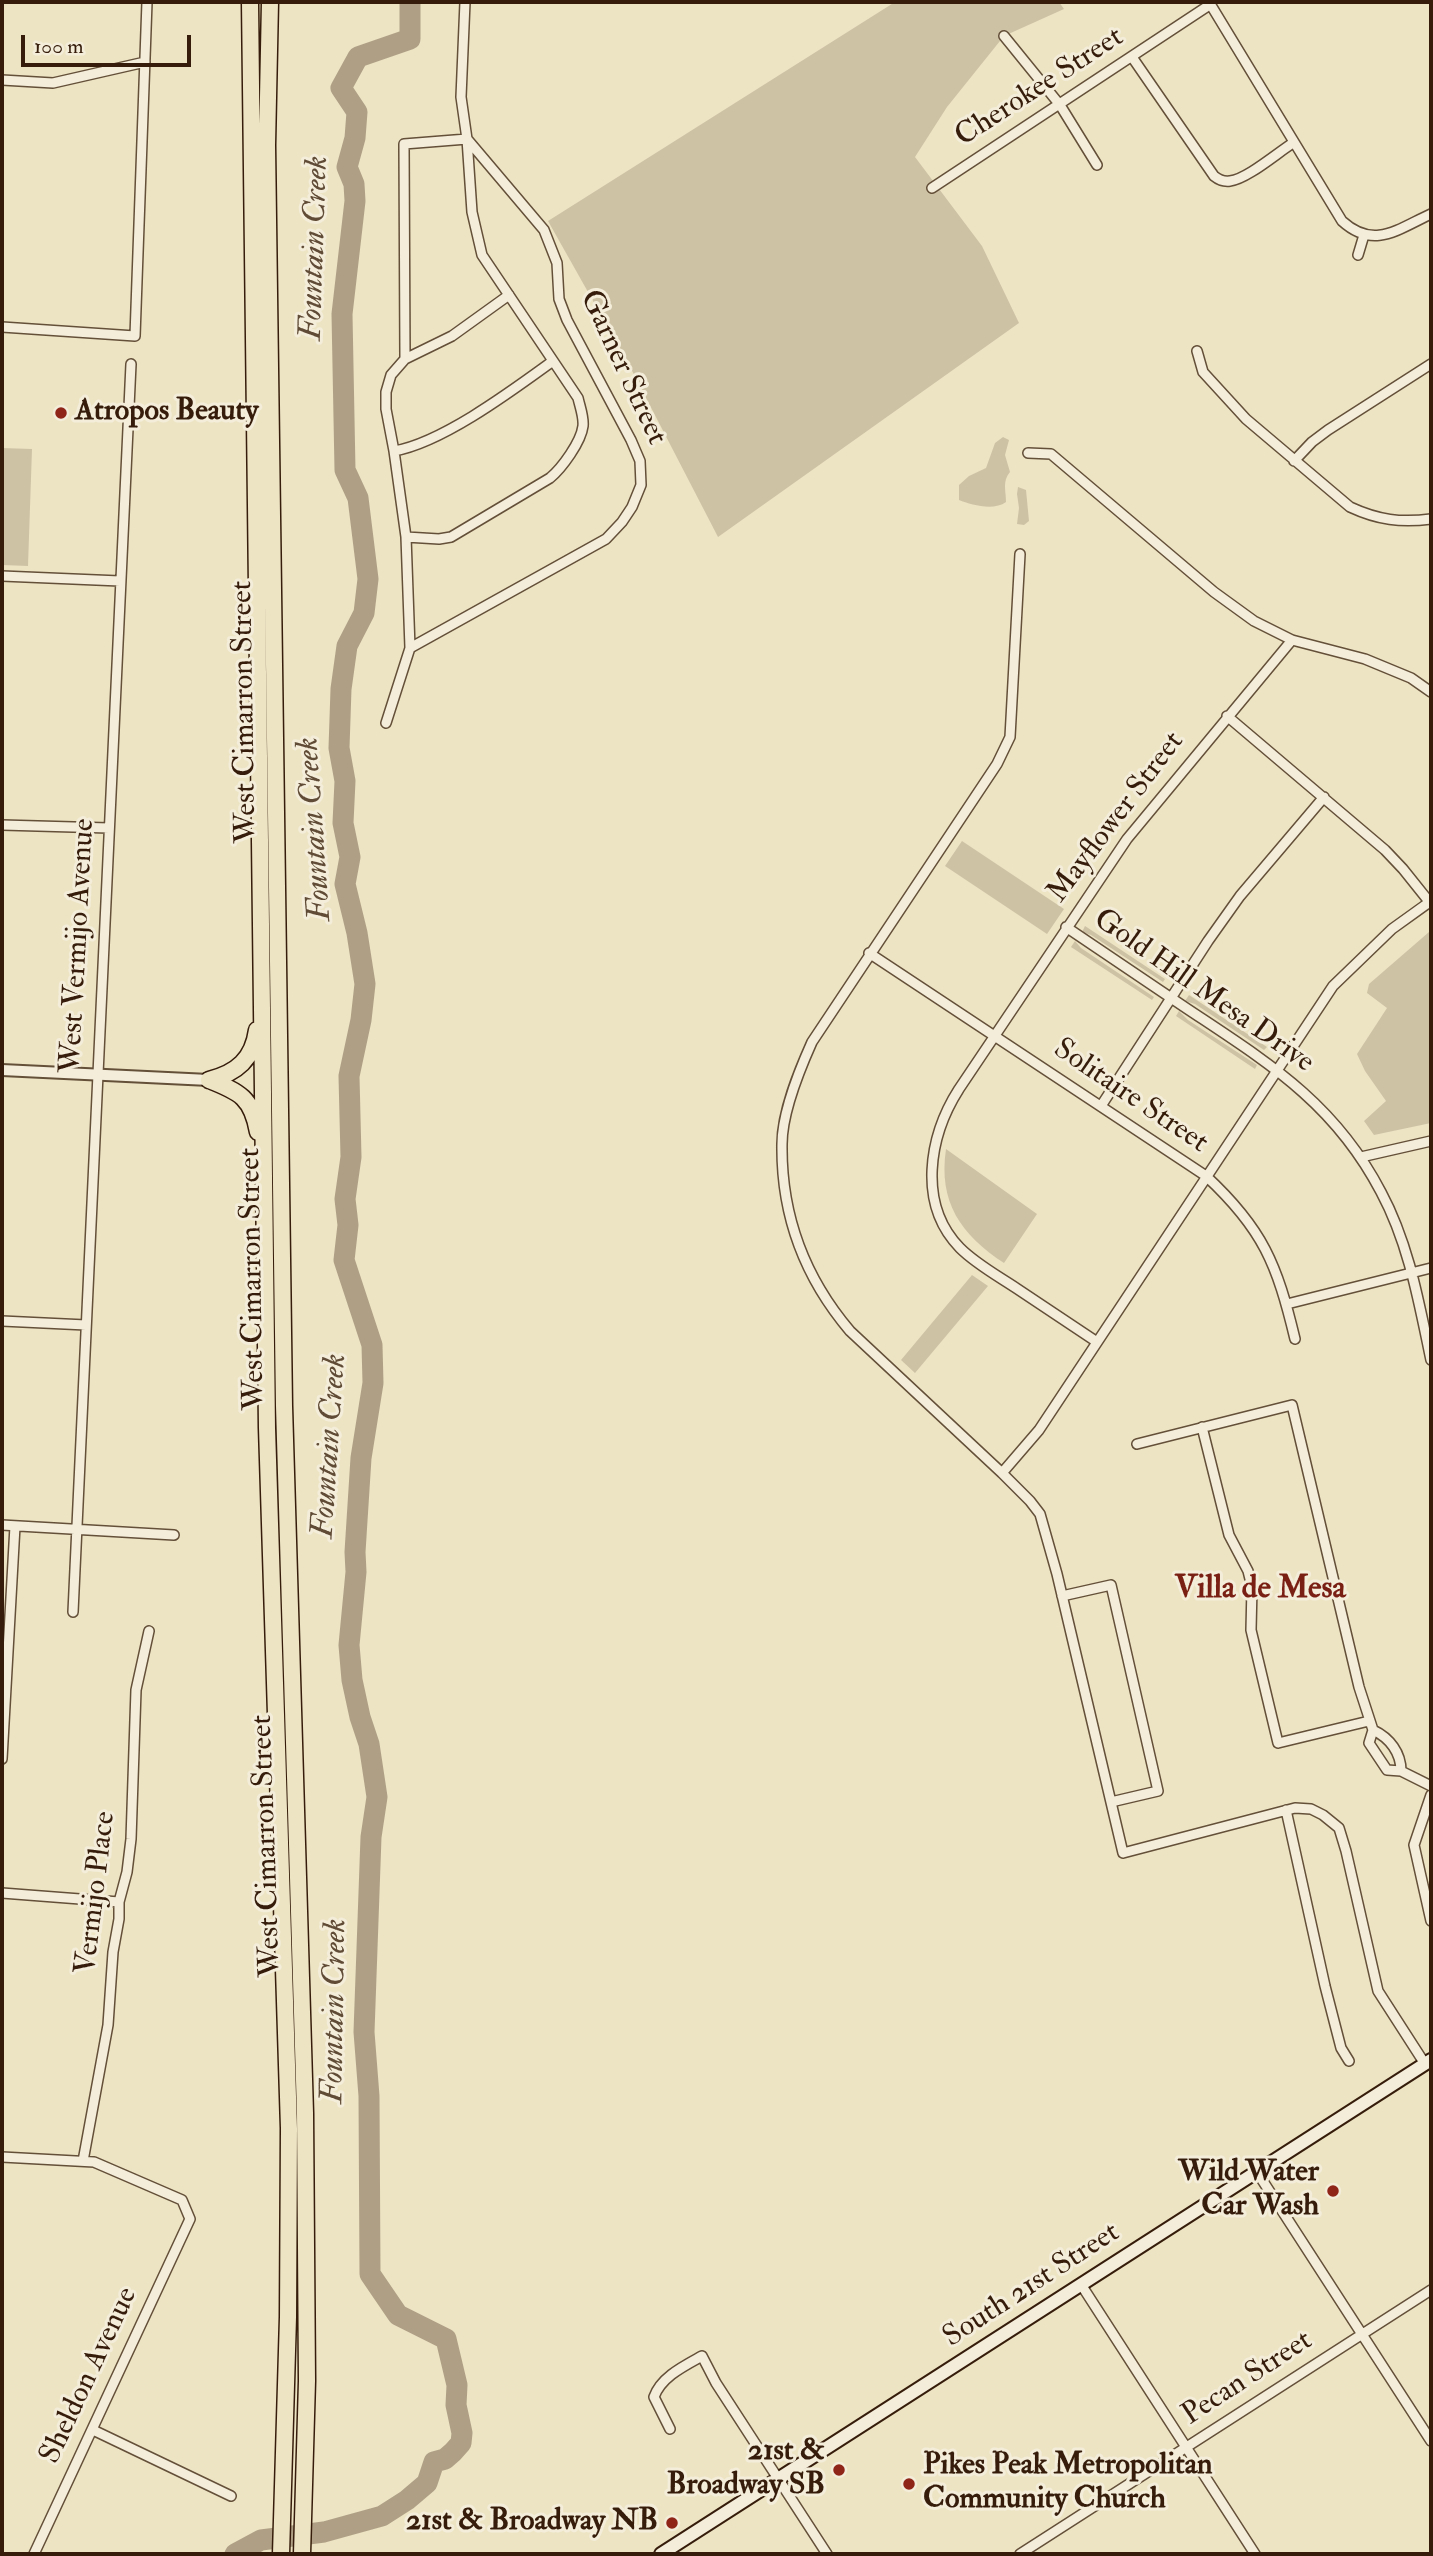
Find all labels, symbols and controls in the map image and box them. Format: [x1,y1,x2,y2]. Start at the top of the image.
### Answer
street label: Cherokee Street [949,20,1131,156]
scale bar [24,21,194,65]
text: 100 m [34,33,84,60]
water label: Fountain Creek [294,155,338,341]
street label: Garner Street [570,285,674,451]
place label: Atropos Beauty [75,395,258,431]
marker: Atropos Beauty [53,405,69,421]
street label: West Cimarron Street [226,580,266,844]
street label: Mayflower Street [1041,725,1193,911]
water label: Fountain Creek [290,736,342,922]
street label: West Vermijo Avenue [54,818,104,1074]
street label: Gold Hill Mesa Drive [1086,902,1320,1082]
street label: Solitaire Street [1046,1032,1214,1162]
street label: West Cimarron Street [234,1147,274,1411]
water label: Fountain Creek [305,1353,357,1539]
district label: Villa de Mesa [1174,1571,1346,1609]
street label: West Cimarron Street [245,1714,291,1978]
street label: Vermijo Place [69,1810,125,1976]
water label: Fountain Creek [315,1918,357,2104]
place label: Wild Water Car Wash [1178,2156,1319,2226]
marker: Wild Water Car Wash [1325,2183,1341,2199]
street label: South 21st Street [937,2216,1127,2356]
street label: Sheldon Avenue [33,2282,147,2470]
street label: Pecan Street [1176,2324,1320,2434]
place label: 21st & Broadway SB [667,2435,825,2506]
place label: Pikes Peak Metropolitan Community Church [923,2449,1213,2520]
marker: 21st & Broadway SB [831,2462,847,2478]
marker: Pikes Peak Metropolitan Community Church [901,2476,917,2492]
place label: 21st & Broadway NB [406,2505,658,2541]
marker: 21st & Broadway NB [664,2515,680,2531]

